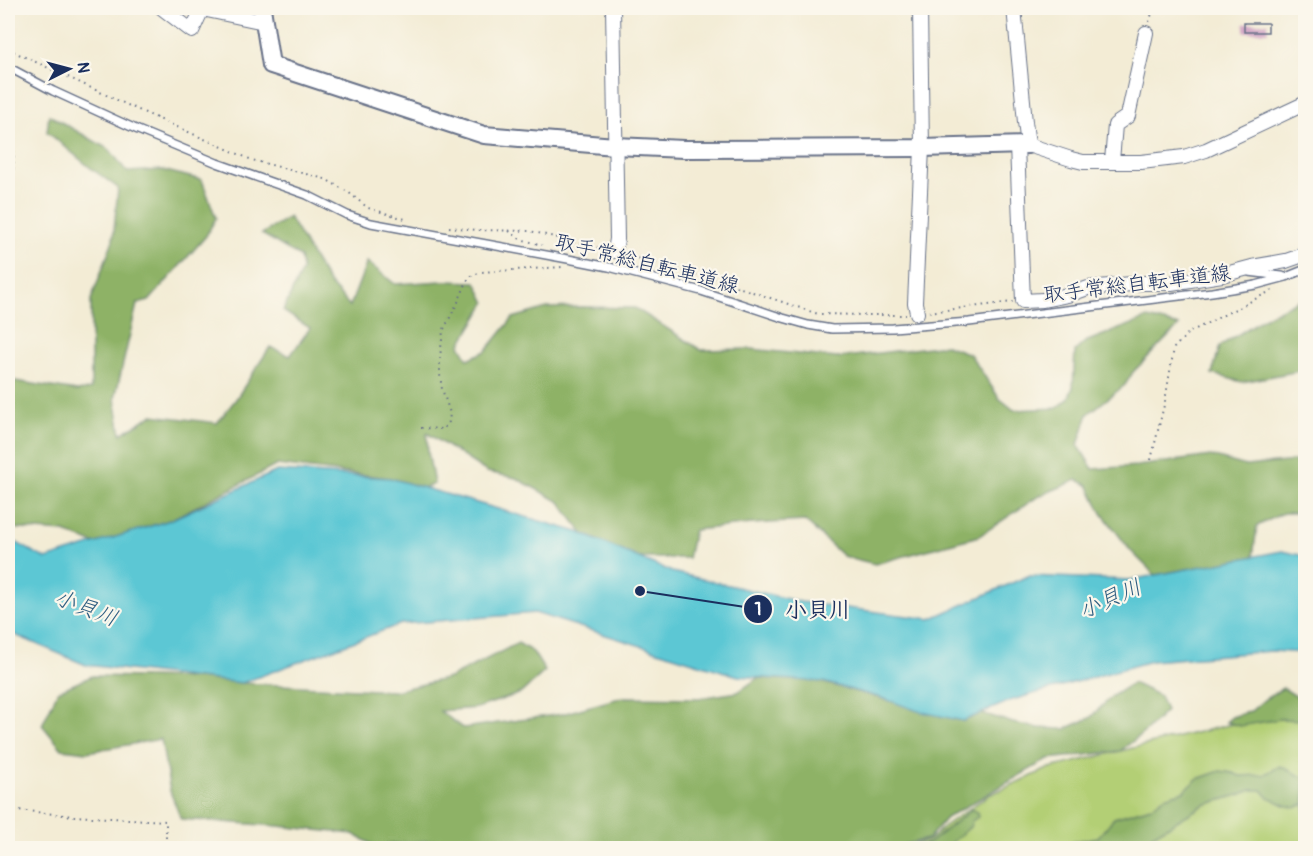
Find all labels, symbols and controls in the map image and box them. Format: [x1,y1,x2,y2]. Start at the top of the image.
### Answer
north arrow [39,39,99,99]
text: N [72,61,93,74]
street label: 取手常総自転車道線 [552,228,742,300]
street label: 取手常総自転車道線 [1042,259,1232,309]
water label: 小貝川 [1074,573,1146,625]
water label: 小貝川 [50,583,122,633]
callout: 小貝川 [743,589,863,629]
text: 小貝川 [785,596,851,624]
text: 1 [754,598,762,621]

